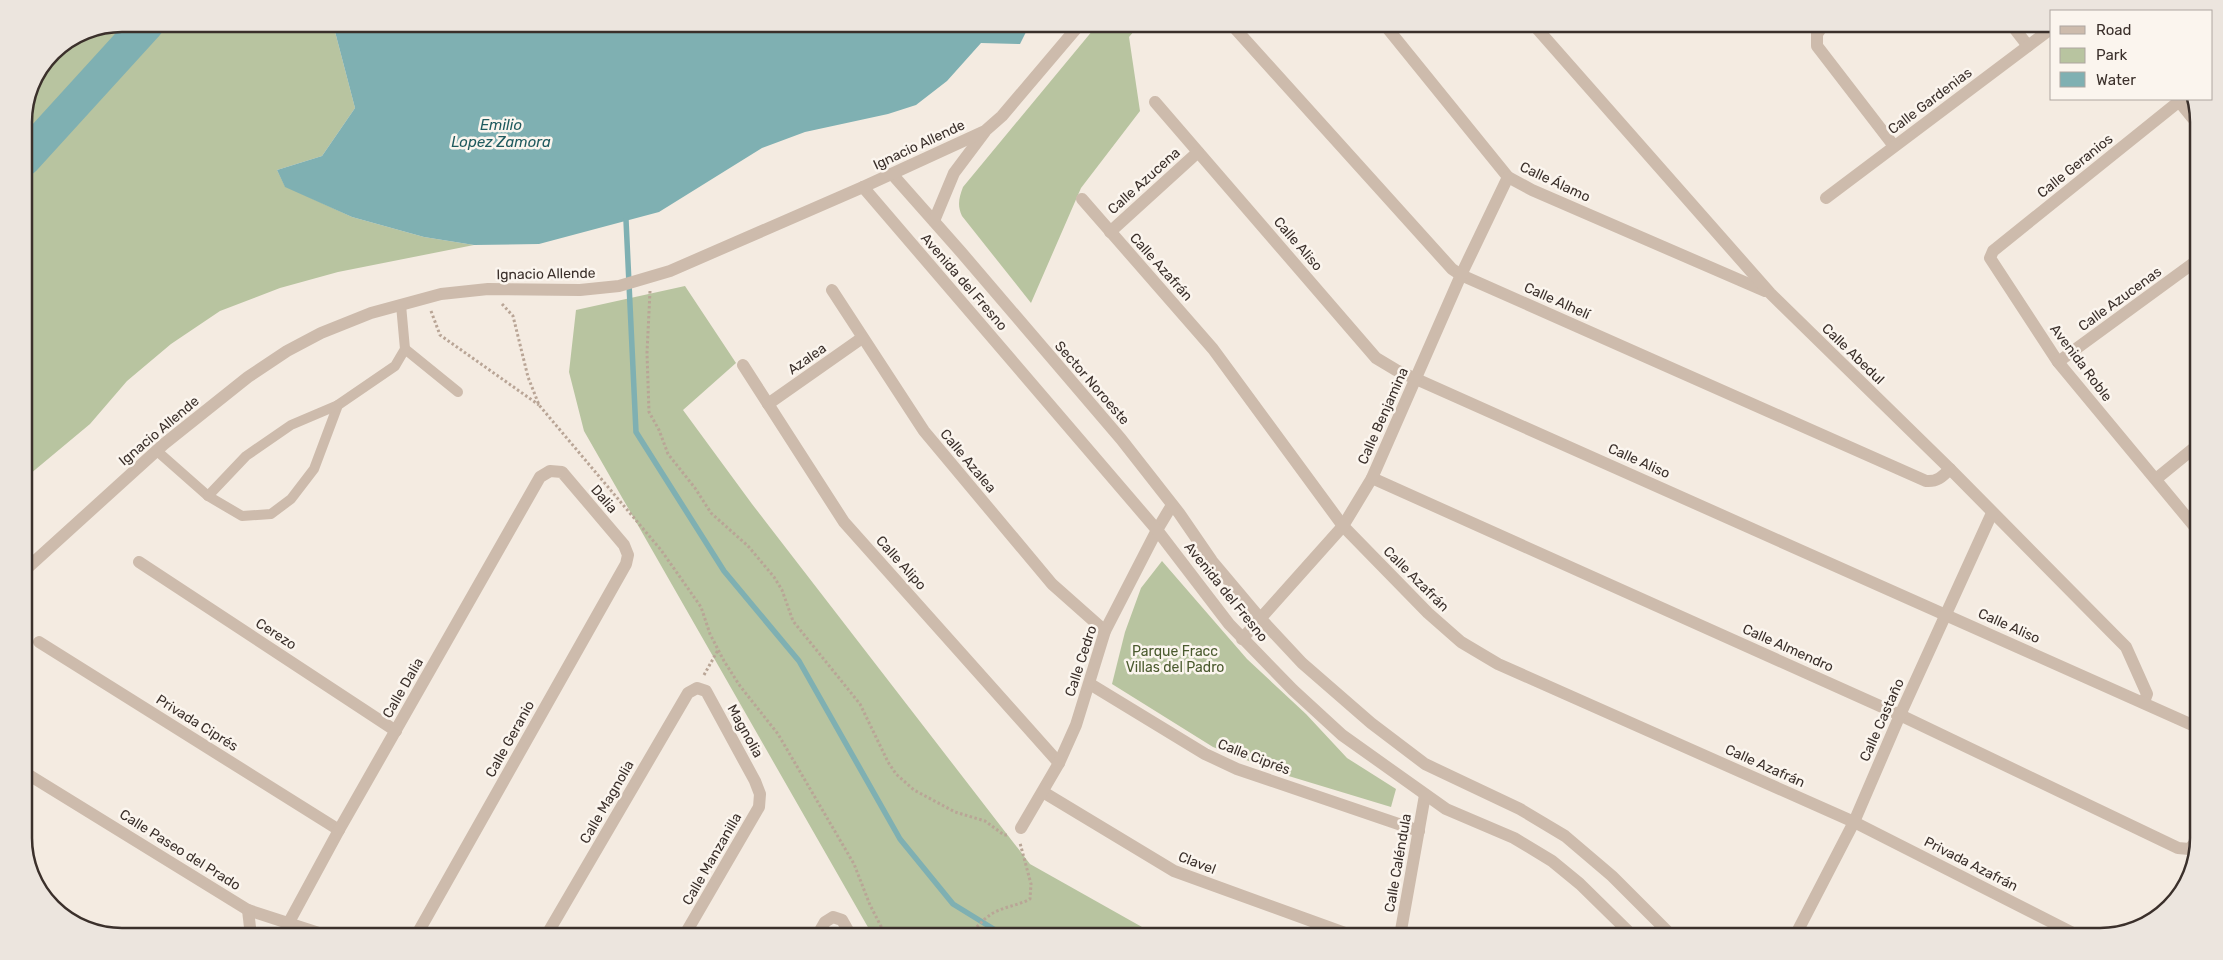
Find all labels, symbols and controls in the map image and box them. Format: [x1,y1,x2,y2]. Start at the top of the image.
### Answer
legend [2050,10,2213,100]
text: Road [2096,21,2132,39]
text: Park [2096,46,2127,64]
street label: Calle Gardenias [1885,64,1975,138]
text: Water [2096,71,2136,89]
water label: Emilio Lopez Zamora [451,116,551,151]
street label: Ignacio Allende [870,116,968,174]
street label: Calle Geranios [2034,130,2116,202]
street label: Calle Azucena [1104,144,1184,218]
street label: Calle Álamo [1517,157,1593,206]
street label: Calle Aliso [1270,213,1326,275]
street label: Calle Azafrán [1126,229,1196,305]
street label: Avenida del Fresno [917,230,1011,334]
street label: Calle Azucenas [2075,263,2165,335]
street label: Ignacio Allende [496,265,596,283]
street label: Calle Alhelí [1521,279,1593,323]
street label: Calle Abedul [1818,320,1888,388]
street label: Avenida Roble [2046,321,2116,405]
street label: Sector Noroeste [1051,338,1133,428]
street label: Azalea [784,340,830,378]
street label: Calle Benjamina [1354,365,1412,467]
street label: Ignacio Allende [116,392,203,469]
street label: Calle Azalea [936,426,1000,496]
street label: Calle Aliso [1605,440,1673,482]
street label: Dalia [587,481,621,517]
street label: Calle Alipo [872,532,930,594]
street label: Avenida del Fresno [1181,539,1271,645]
street label: Calle Azafrán [1380,543,1452,615]
street label: Calle Aliso [1975,605,2043,647]
street label: Cerezo [252,615,300,653]
street label: Calle Almendro [1740,620,1836,676]
street label: Calle Cedro [1062,623,1100,699]
park label: Parque Fracc Villas del Padro [1126,643,1224,676]
street label: Calle Dalia [379,655,427,721]
street label: Calle Castaño [1856,676,1908,764]
street label: Privada Ciprés [153,691,241,755]
street label: Calle Geranio [482,698,538,780]
street label: Magnolia [723,701,767,761]
street label: Calle Ciprés [1215,735,1293,779]
street label: Calle Azafrán [1722,741,1808,791]
street label: Calle Magnolia [576,757,638,847]
street label: Calle Paseo del Prado [116,806,244,894]
street label: Calle Manzanilla [679,810,745,908]
street label: Calle Caléndula [1381,812,1415,914]
street label: Privada Azafrán [1921,833,2021,895]
street label: Clavel [1176,848,1218,878]

